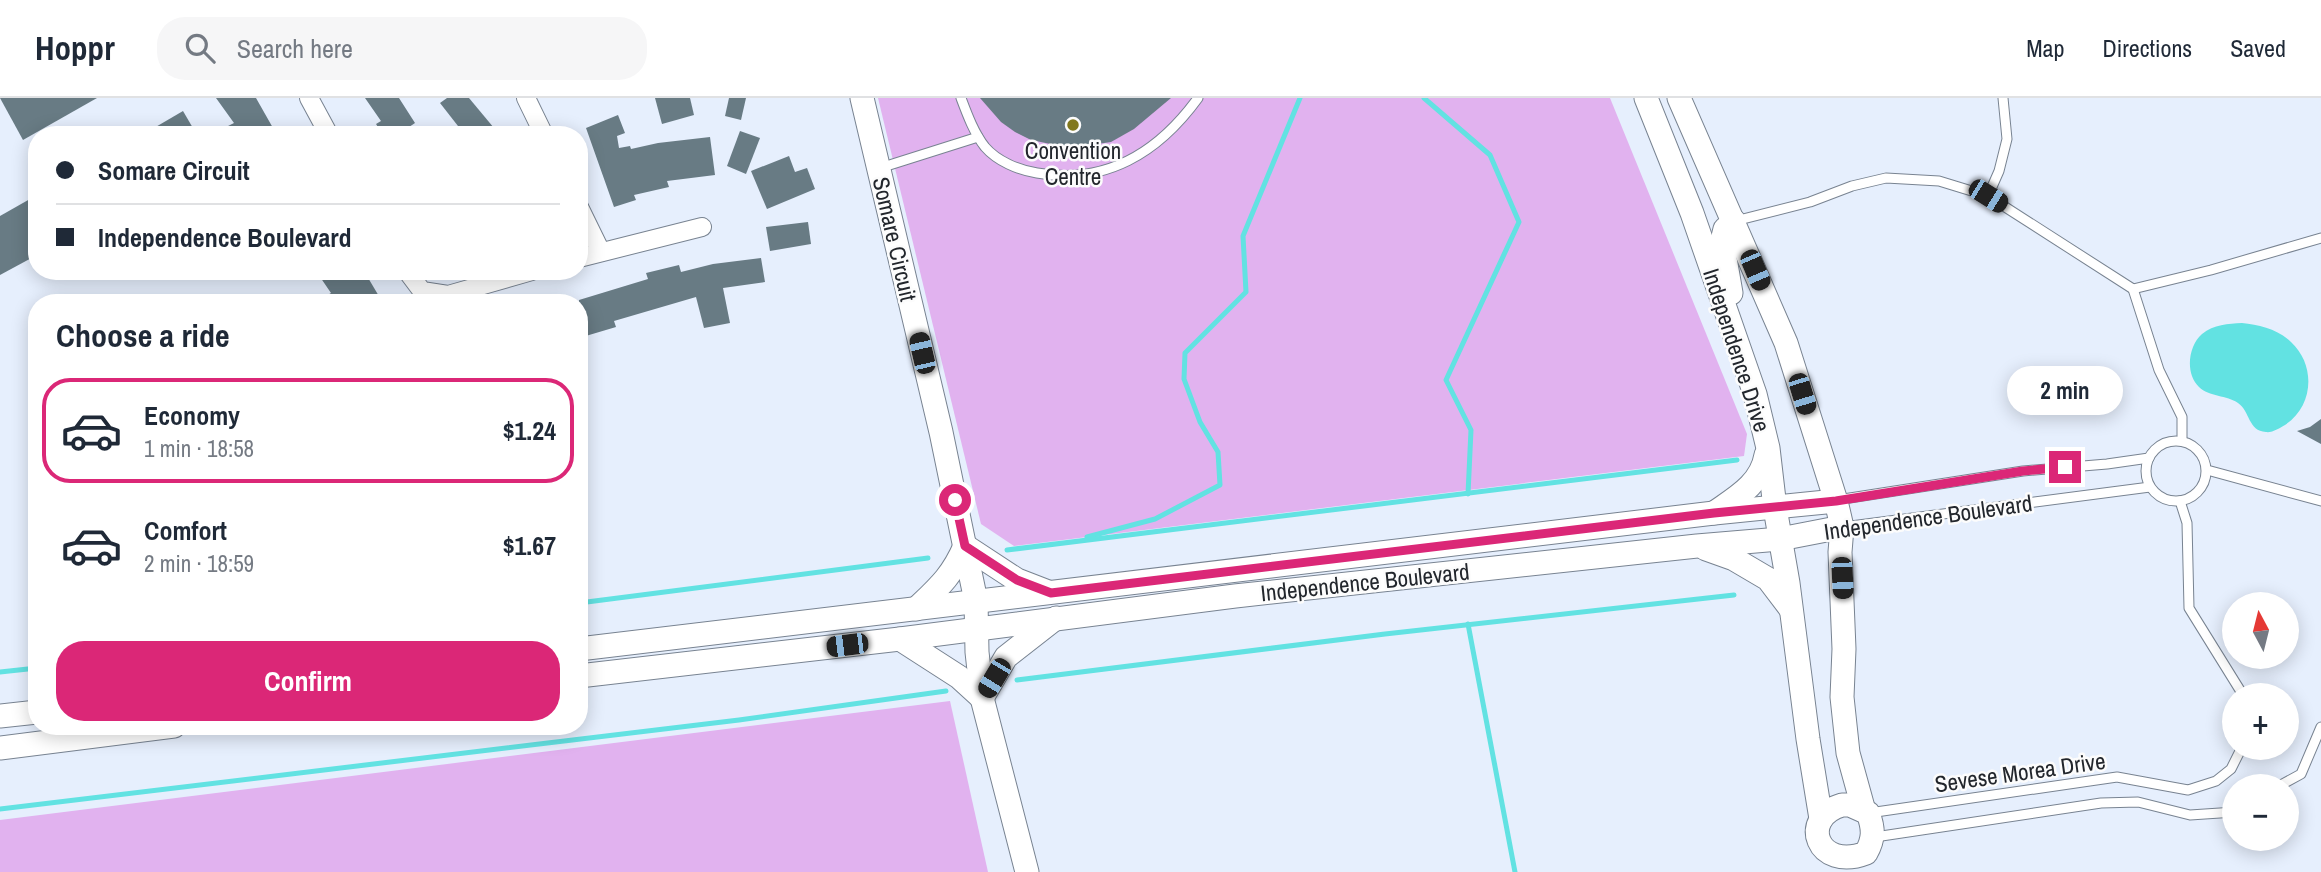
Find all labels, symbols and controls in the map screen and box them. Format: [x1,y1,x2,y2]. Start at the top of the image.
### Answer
search box [157,17,647,80]
text: Hoppr [35,26,115,70]
icon: search [181,29,219,67]
text: Search here [237,31,353,66]
text: Map [2026,32,2064,64]
text: Directions [2102,32,2192,64]
text: Saved [2230,32,2286,64]
marker: Convention Centre [1065,117,1081,133]
place label: Convention Centre [1025,135,1121,192]
text: Somare Circuit [98,153,250,188]
street label: Somare Circuit [866,174,924,304]
car [1965,176,2012,216]
text: Independence Boulevard [98,220,352,255]
car [1738,247,1773,293]
street label: Independence Drive [1696,264,1778,436]
text: Choose a ride [56,314,230,357]
car [908,330,937,376]
callout: 2 min [2007,366,2123,414]
car [1786,371,1819,417]
text: 2 min [2040,375,2090,406]
text: Economy [144,398,240,433]
icon: car [60,399,123,462]
text: $1.24 [503,413,556,448]
text: 1 min · 18:58 [144,433,254,464]
route end [2049,451,2081,483]
route start [939,484,971,516]
street label: Independence Boulevard [1822,487,2034,547]
text: Comfort [144,513,227,548]
icon: car [60,514,123,577]
text: $1.67 [503,528,556,563]
text: 2 min · 18:59 [144,548,254,579]
street label: Independence Boulevard [1259,556,1471,608]
car [1831,556,1854,600]
north arrow [2222,592,2300,668]
map controls [2222,592,2299,851]
car [825,632,870,658]
button: Confirm [56,641,560,721]
car [975,655,1014,701]
button: + [2222,683,2299,760]
street label: Sevese Morea Drive [1933,745,2107,799]
button: − [2222,774,2299,851]

